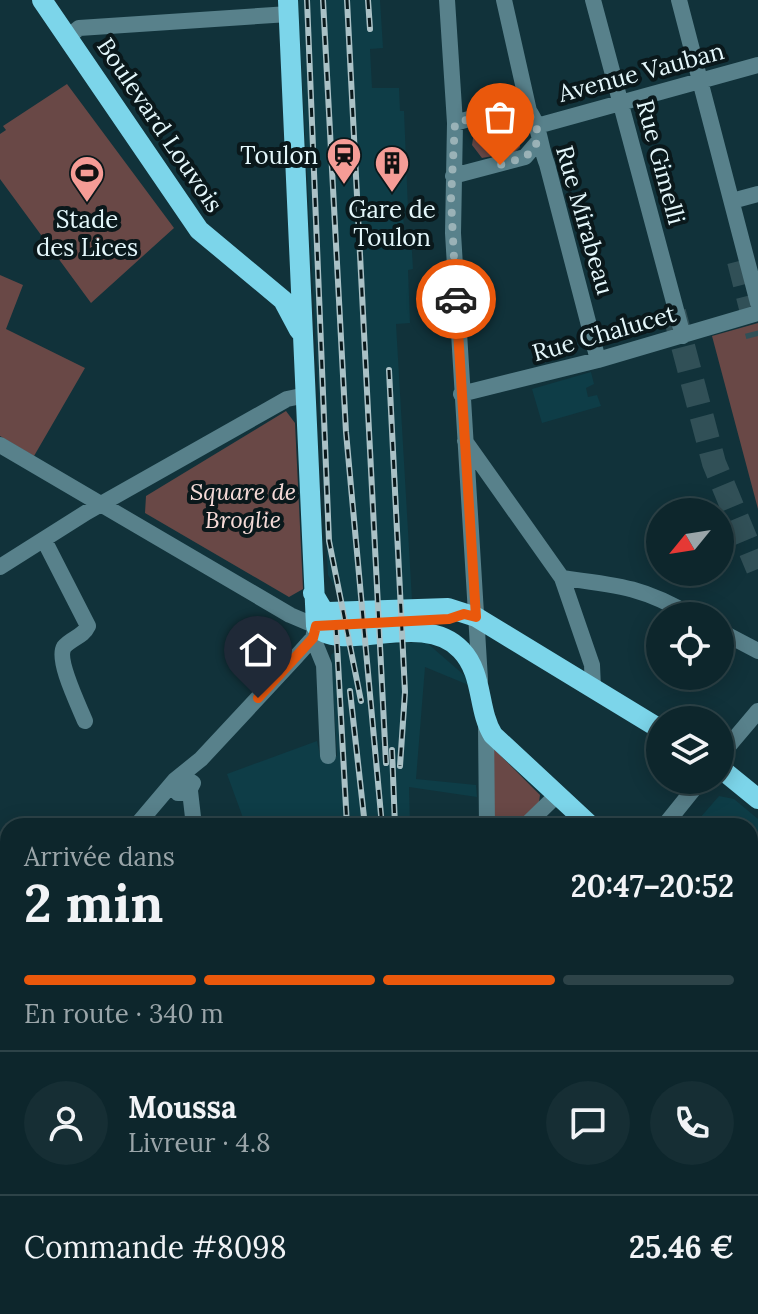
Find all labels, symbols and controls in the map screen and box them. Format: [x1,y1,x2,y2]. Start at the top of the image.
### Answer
street label: Boulevard Louvois [90,32,230,218]
street label: Avenue Vauban [554,35,727,109]
pin [466,83,534,165]
icon: bag [478,95,522,139]
street label: Rue Gimelli [629,96,693,228]
station icon: Toulon [325,136,363,186]
place label: Toulon [240,140,318,171]
street label: Rue Mirabeau [549,142,621,298]
building icon: Gare de Toulon [373,144,411,194]
sports icon: Stade des Lices [68,154,106,204]
place label: Gare de Toulon [348,194,436,253]
place label: Stade des Lices [36,204,138,263]
courier [416,259,496,339]
icon: car [434,277,478,321]
street label: Rue Chalucet [529,298,680,368]
park label: Square de Broglie [190,476,296,535]
north arrow [646,498,734,586]
map controls [646,498,734,794]
button: locate [646,602,734,690]
pin [224,616,292,698]
icon: home [236,628,280,672]
button: layers [646,706,734,794]
text: Arrivée dans [24,840,175,873]
text: 20:47–20:52 [571,867,734,905]
text: 2 min [24,870,163,936]
text: En route · 340 m [24,997,224,1030]
button: person [24,1081,108,1165]
button: chat [546,1081,630,1165]
button: phone [650,1081,734,1165]
text: Moussa [128,1088,237,1126]
text: Livreur · 4.8 [128,1126,271,1159]
text: Commande #8098 [24,1228,287,1266]
text: 25.46 € [629,1228,734,1266]

